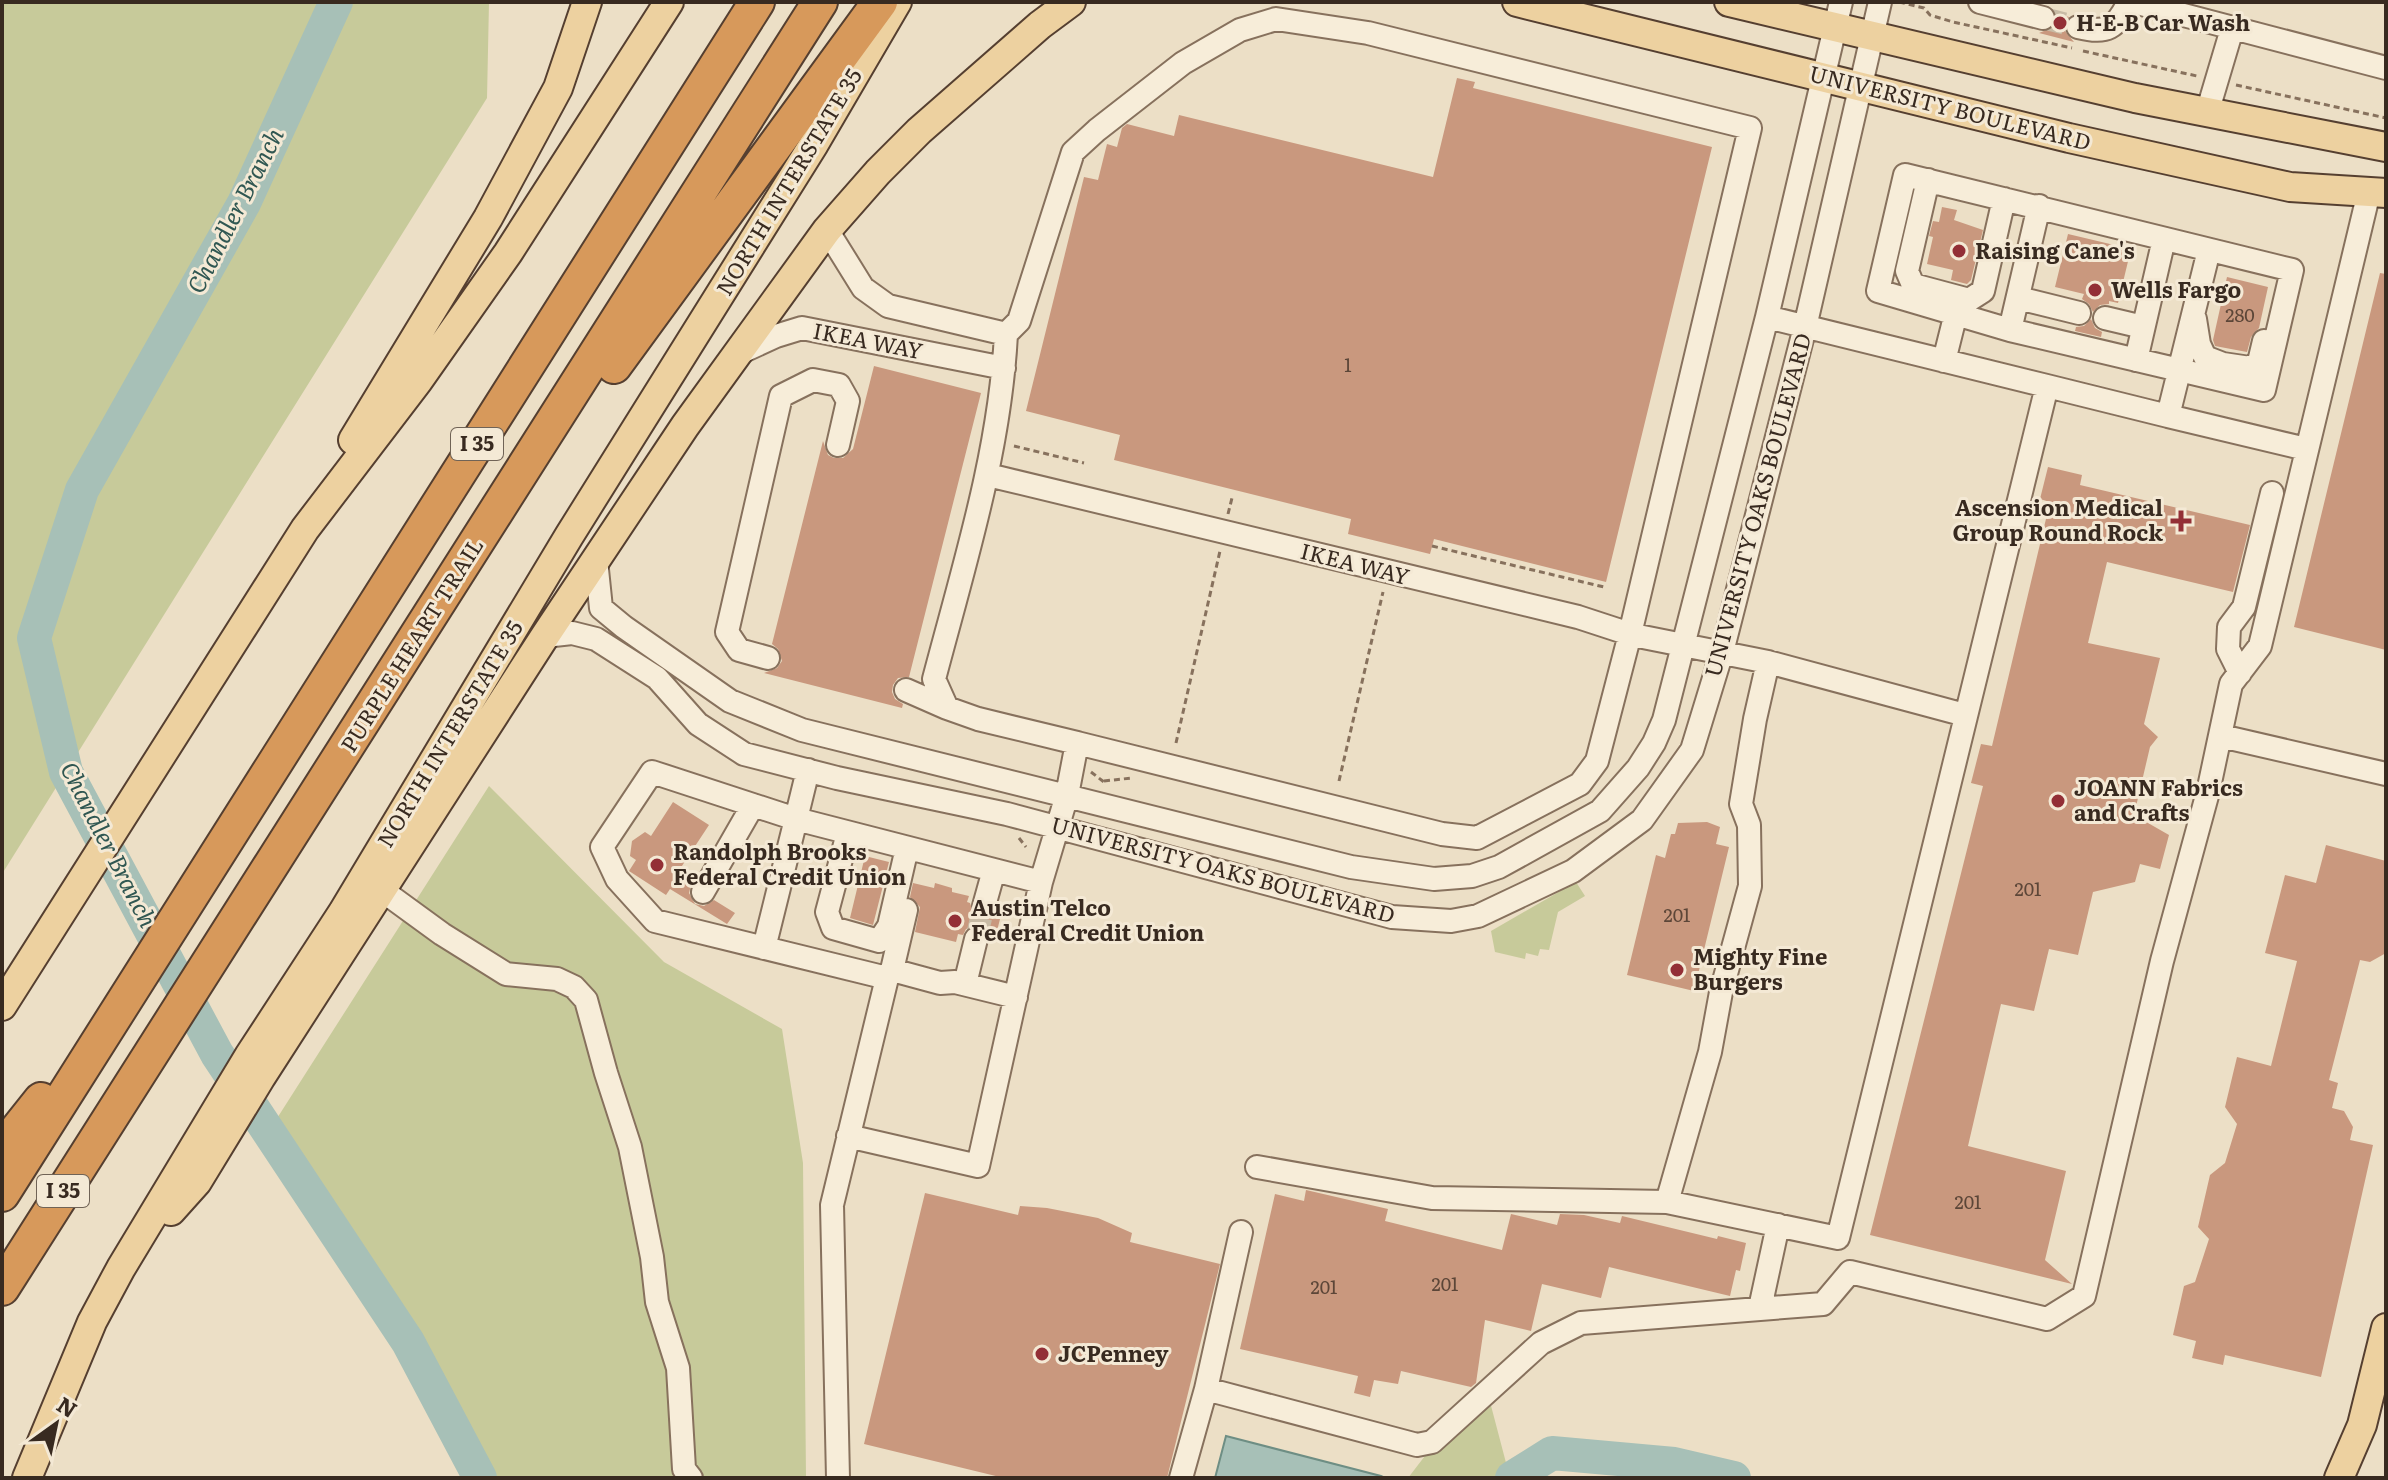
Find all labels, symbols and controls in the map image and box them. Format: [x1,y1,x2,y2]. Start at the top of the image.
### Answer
place label: H-E-B Car Wash [2076,5,2250,38]
marker: H-E-B Car Wash [2051,14,2069,32]
street label: UNIVERSITY BOULEVARD [1806,56,2095,158]
street label: NORTH INTERSTATE 35 [707,61,869,301]
water label: Chandler Branch [177,121,291,299]
place label: Raising Cane's [1975,233,2135,266]
marker: Raising Cane's [1950,242,1968,260]
place label: Wells Fargo [2111,272,2241,305]
marker: Wells Fargo [2086,281,2104,299]
house number: 280 [2225,301,2255,328]
street label: IKEA WAY [811,313,926,366]
street label: UNIVERSITY OAKS BOULEVARD [1695,329,1818,680]
house number: 1 [1344,351,1352,378]
road number: I 35 [451,428,503,460]
place label: Ascension Medical Group Round Rock [1952,490,2163,548]
marker: Ascension Medical Group Round Rock [2170,510,2192,532]
street label: PURPLE HEART TRAIL [331,531,490,758]
street label: IKEA WAY [1297,533,1414,592]
street label: NORTH INTERSTATE 35 [368,613,530,853]
water label: Chandler Branch [53,755,167,933]
place label: JOANN Fabrics and Crafts [2074,770,2243,828]
marker: JOANN Fabrics and Crafts [2049,792,2067,810]
street label: UNIVERSITY OAKS BOULEVARD [1048,807,1399,930]
place label: Randolph Brooks Federal Credit Union [673,834,906,892]
marker: Randolph Brooks Federal Credit Union [648,856,666,874]
house number: 201 [2015,875,2041,902]
place label: Austin Telco Federal Credit Union [971,890,1204,948]
house number: 201 [1664,901,1690,928]
marker: Austin Telco Federal Credit Union [946,912,964,930]
place label: Mighty Fine Burgers [1693,939,1827,997]
marker: Mighty Fine Burgers [1668,961,1686,979]
road number: I 35 [37,1175,89,1207]
house number: 201 [1955,1188,1981,1215]
house number: 201 [1432,1270,1458,1297]
house number: 201 [1311,1273,1337,1300]
place label: JCPenney [1058,1336,1169,1369]
marker: JCPenney [1033,1345,1051,1363]
north arrow [16,1384,96,1464]
text: N [51,1387,84,1425]

